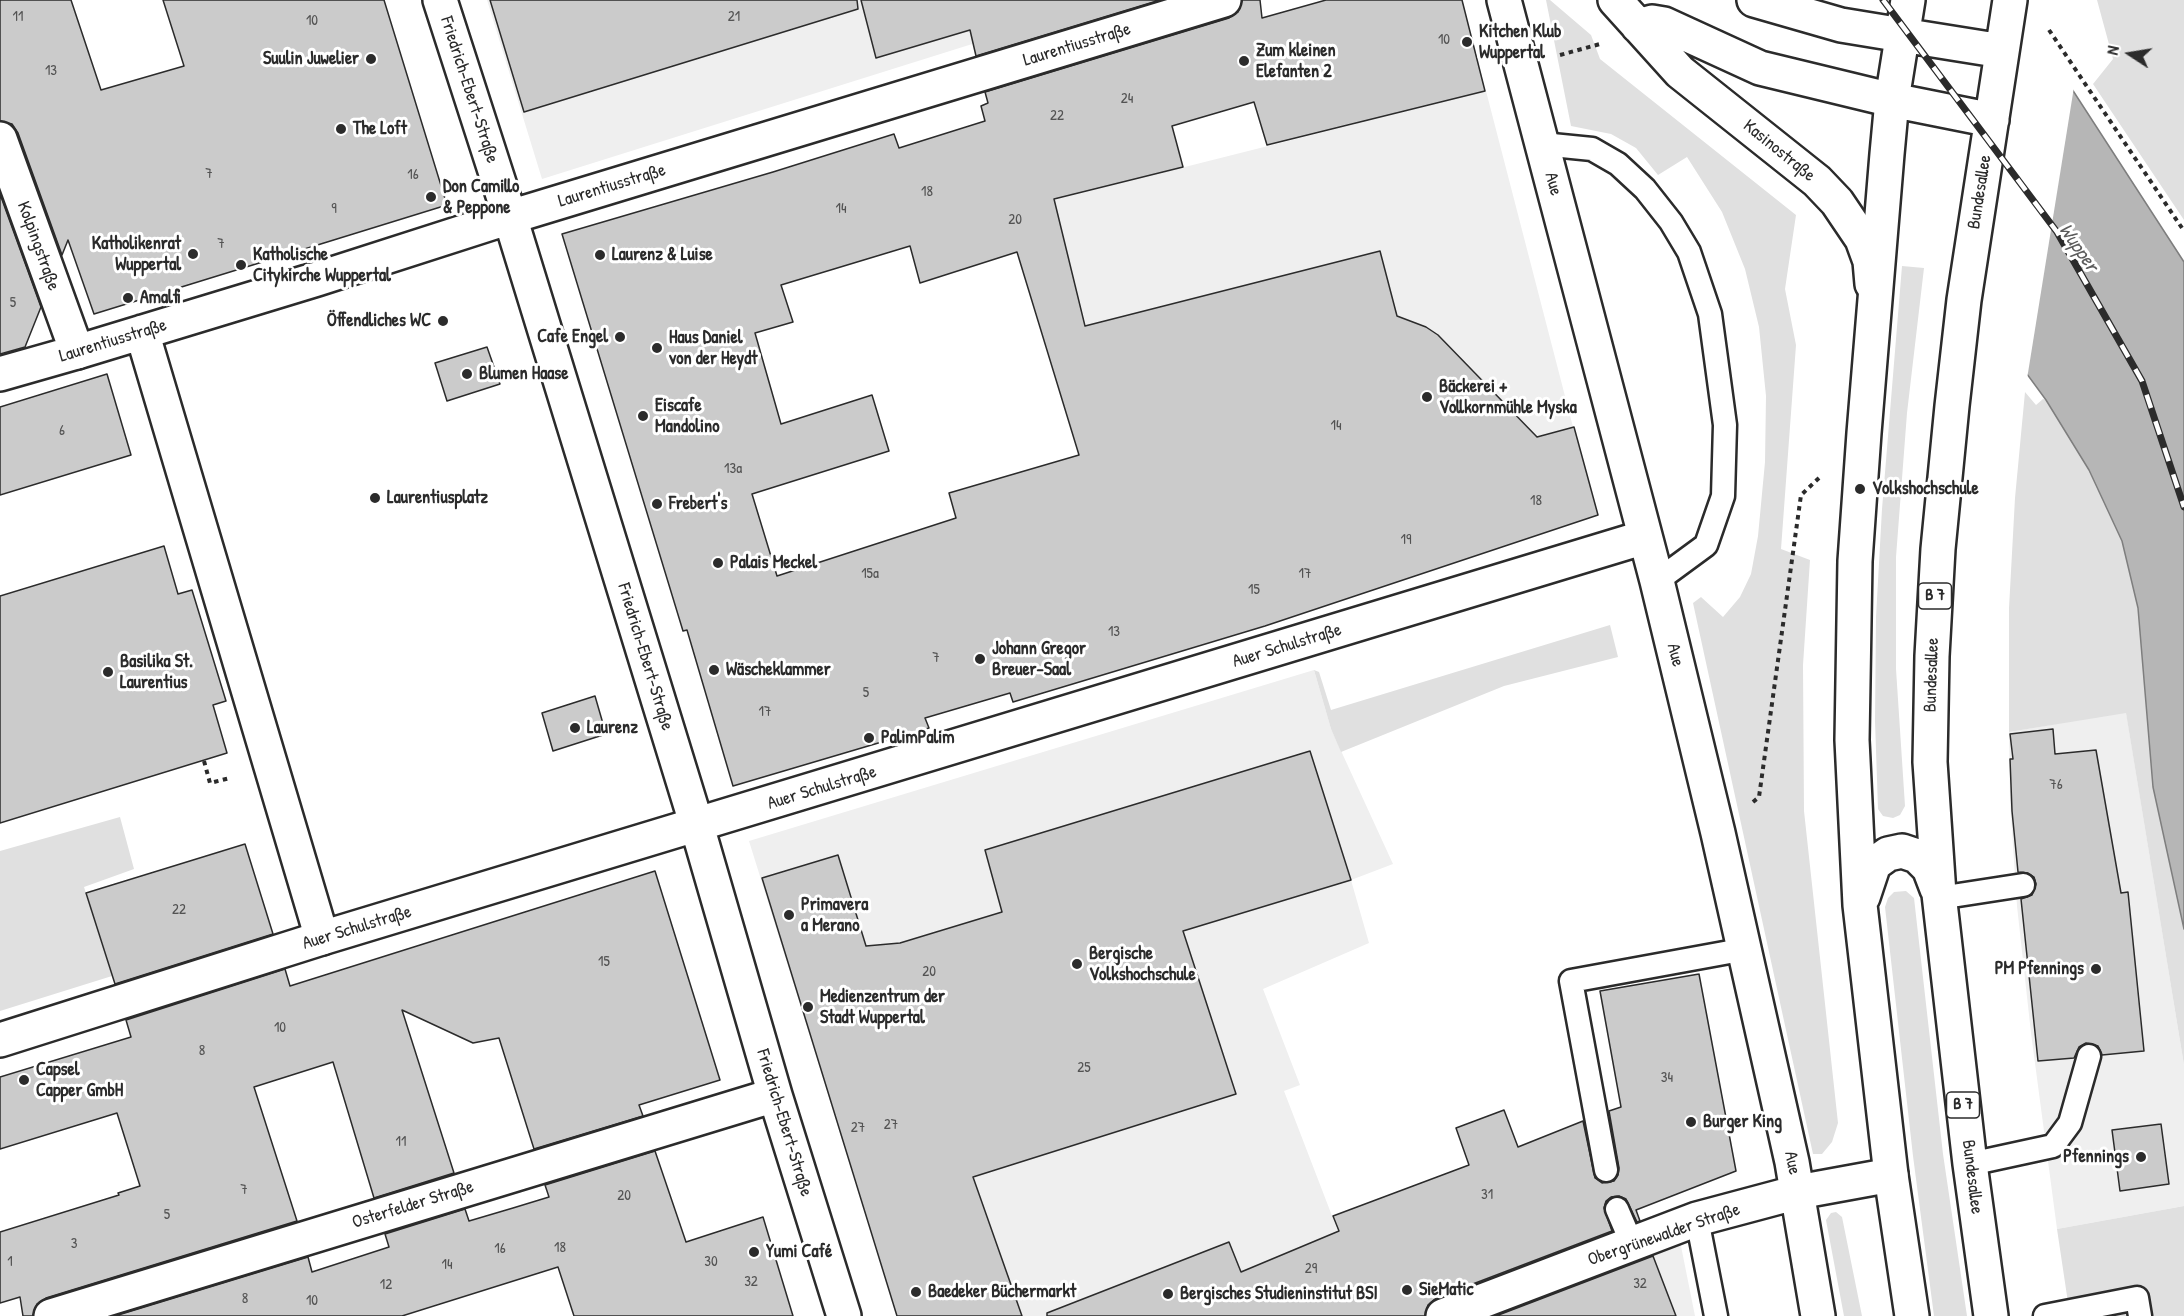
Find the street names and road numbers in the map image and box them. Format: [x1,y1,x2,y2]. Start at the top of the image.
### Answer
street label: Friedrich-Ebert-Straße [435,14,503,166]
street label: Laurentiusstraße [1021,18,1133,72]
street label: Kasinostraße [1739,115,1819,187]
street label: Bundesallee [1963,153,1997,231]
street label: Laurentiusstraße [556,159,668,213]
street label: Aue [1540,170,1566,198]
street label: Kolpingstraße [12,199,64,293]
street label: Laurentiusstraße [57,314,169,368]
street label: Friedrich-Ebert-Straße [612,581,678,733]
road number: B 7 [1918,583,1952,609]
street label: Auer Schulstraße [1230,619,1344,673]
street label: Bundesallee [1920,637,1944,713]
street label: Aue [1662,641,1688,669]
street label: Auer Schulstraße [765,761,879,815]
street label: Auer Schulstraße [300,901,414,955]
street label: Friedrich-Ebert-Straße [751,1047,817,1199]
road number: B 7 [1946,1092,1980,1118]
street label: Bundesallee [1957,1139,1987,1215]
street label: Aue [1779,1150,1805,1176]
street label: Osterfelder Straße [350,1176,476,1234]
street label: Obergrünewalder Straße [1585,1199,1743,1271]

